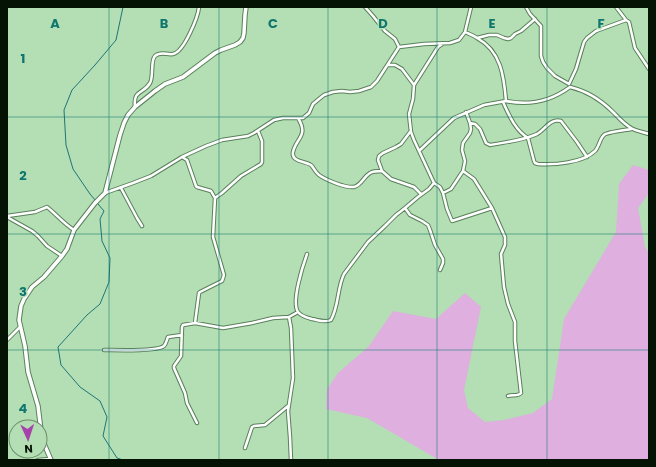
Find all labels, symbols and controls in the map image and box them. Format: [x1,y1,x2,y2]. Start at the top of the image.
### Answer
text: A [50,14,60,33]
text: B [160,14,169,33]
text: C [268,14,278,33]
text: D [378,14,388,33]
text: E [488,14,496,33]
text: F [597,14,605,33]
text: 1 [21,49,25,68]
text: 2 [19,166,27,185]
text: 3 [19,282,27,301]
text: 4 [19,399,28,418]
north arrow [8,419,48,459]
text: N [24,441,33,457]

